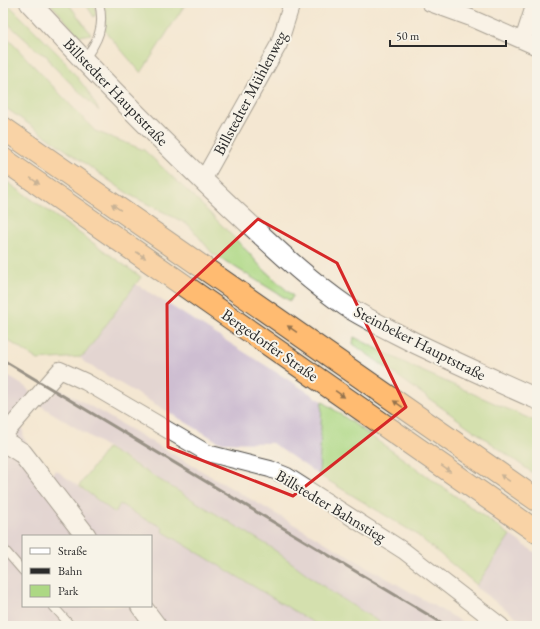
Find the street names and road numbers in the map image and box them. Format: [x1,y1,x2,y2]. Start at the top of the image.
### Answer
street label: Billstedter Mühlenweg [208,26,292,159]
street label: Billstedter Hauptstraße [59,33,173,151]
street label: Steinbeker Hauptstraße [351,301,489,385]
street label: Bergedorfer Straße [218,304,322,386]
street label: Billstedter Bahnstieg [272,465,391,548]

